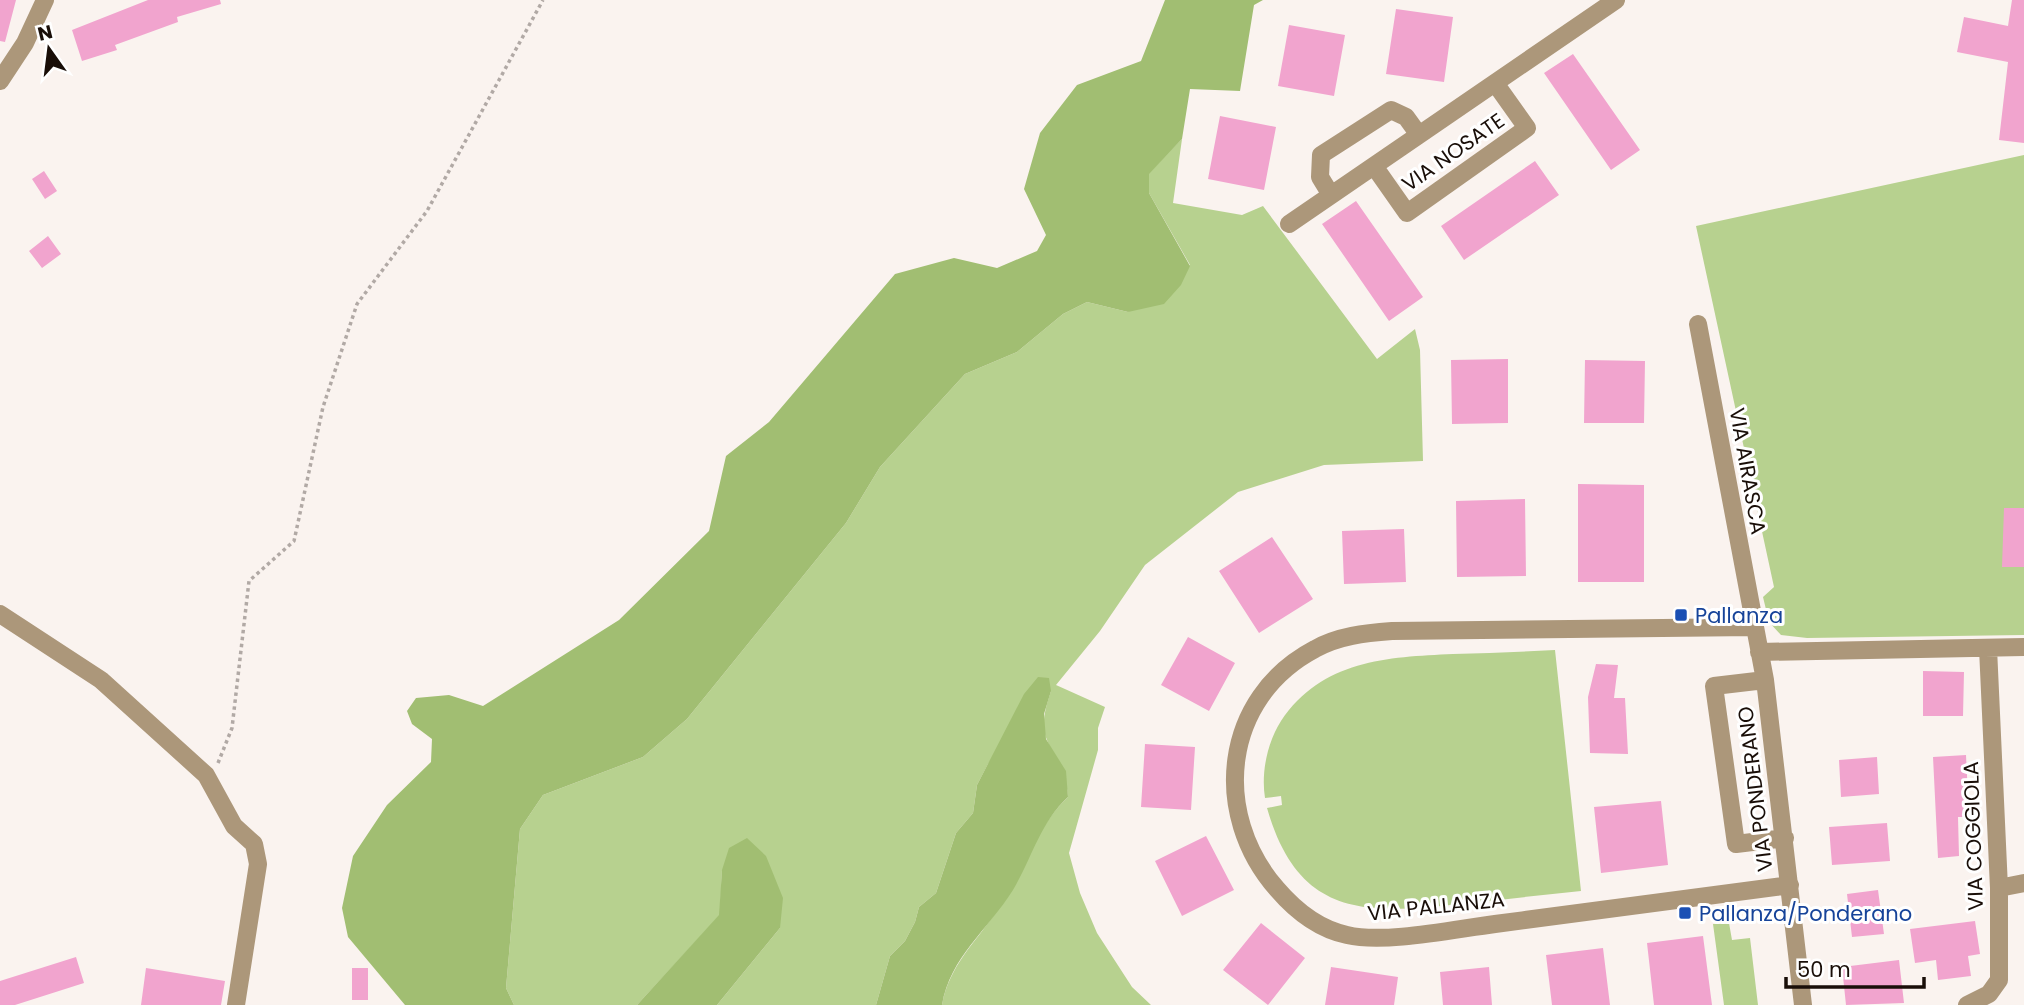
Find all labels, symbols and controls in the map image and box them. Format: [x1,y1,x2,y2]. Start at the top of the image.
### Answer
north arrow [14,14,84,84]
text: N [35,18,55,48]
street label: VIA NOSATE [1396,106,1510,198]
street label: VIA AIRASCA [1723,405,1773,537]
place label: Pallanza [1695,601,1783,630]
marker: Pallanza [1673,607,1689,623]
street label: VIA PONDERANO [1730,705,1780,873]
street label: VIA COGGIOLA [1956,761,1990,911]
street label: VIA PALLANZA [1366,884,1506,928]
place label: Pallanza/Ponderano [1699,899,1912,928]
marker: Pallanza/Ponderano [1677,905,1693,921]
scale bar [1786,946,1924,990]
text: 50 m [1797,955,1851,984]

